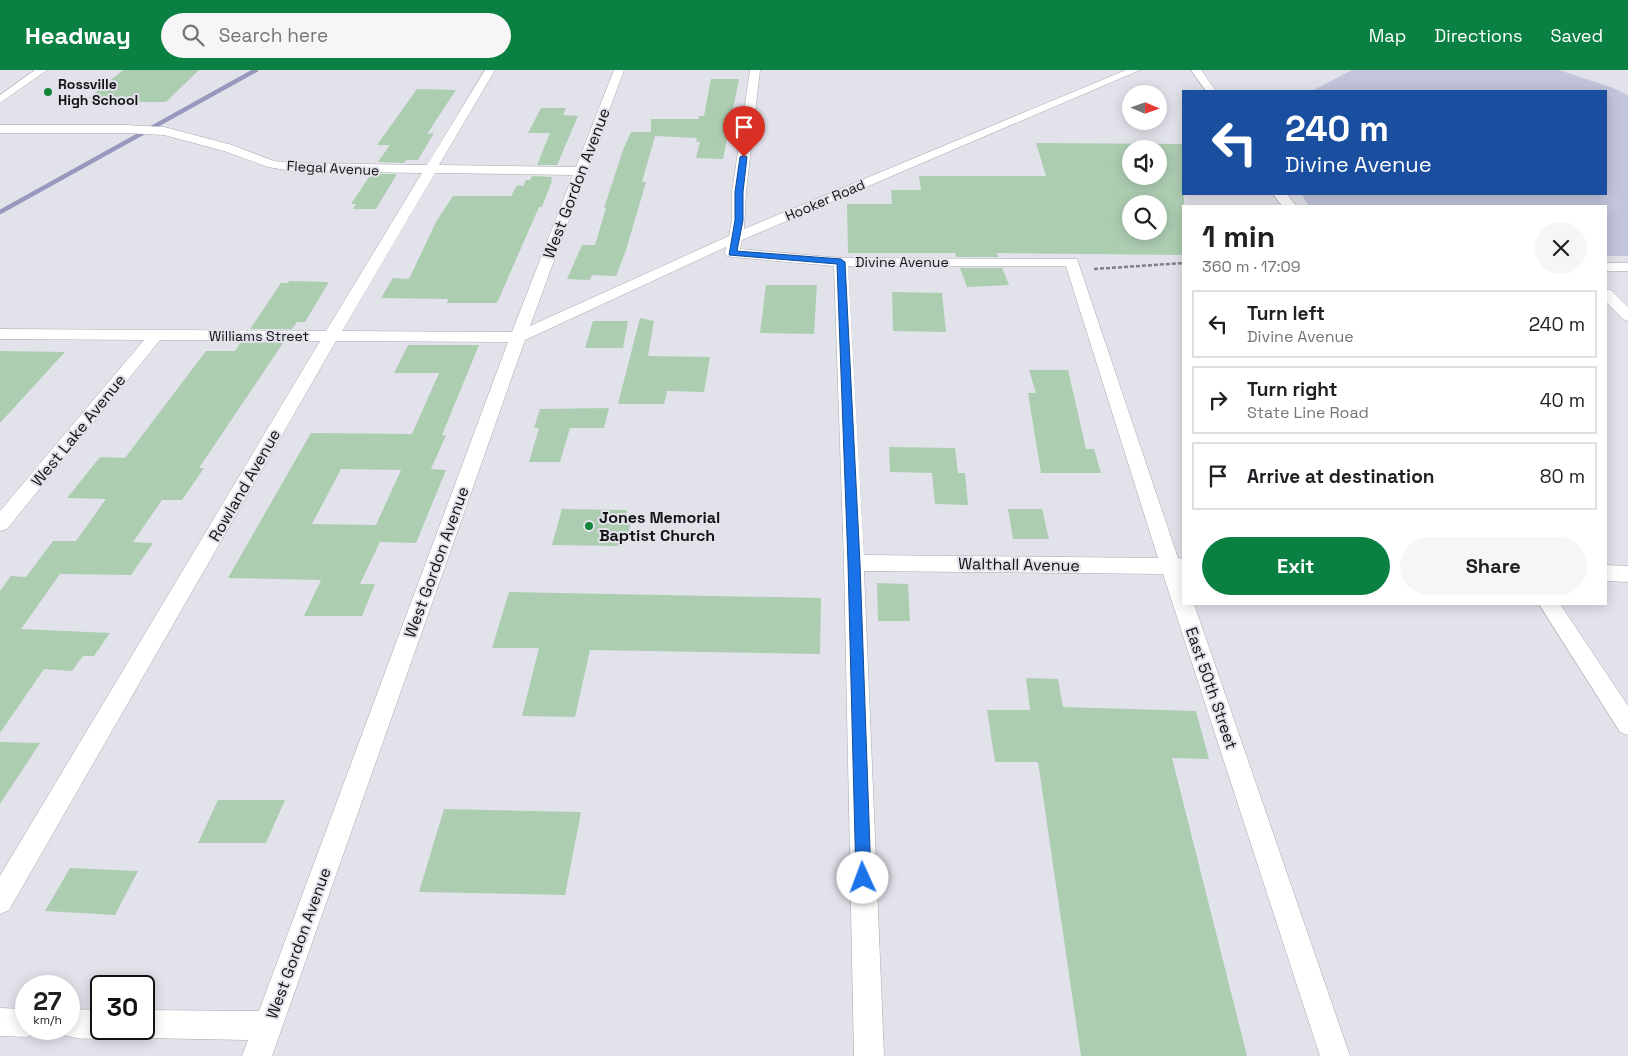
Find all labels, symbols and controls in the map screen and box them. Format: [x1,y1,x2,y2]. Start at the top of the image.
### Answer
search box [161,13,511,58]
text: Headway [25,20,131,51]
icon: search [179,21,207,49]
text: Search here [219,23,328,48]
text: Map [1369,24,1406,47]
text: Directions [1434,24,1523,47]
text: Saved [1551,24,1603,47]
place label: Rossville High School [58,75,138,109]
north arrow [1122,85,1168,130]
map controls [1122,85,1167,240]
marker: Rossville High School [42,86,54,98]
street label: West Gordon Avenue [538,105,615,261]
pin [723,106,765,157]
text: 240 m [1285,107,1389,151]
icon: left [1202,110,1267,175]
icon: arrive [730,113,758,141]
button: sound [1122,140,1167,185]
text: Divine Avenue [1285,150,1432,178]
street label: Flegal Avenue [286,157,380,179]
street label: Hooker Road [782,175,868,225]
button: search [1122,195,1167,240]
text: 1 min [1202,217,1275,256]
button: close [1535,222,1587,274]
street label: Divine Avenue [855,253,949,271]
text: 360 m · 17:09 [1202,256,1301,277]
text: Turn left [1247,301,1325,326]
icon: left [1204,310,1232,338]
text: 240 m [1529,312,1585,337]
text: Divine Avenue [1247,326,1354,347]
street label: Williams Street [209,327,309,345]
street label: West Lake Avenue [26,370,130,491]
text: Turn right [1247,377,1337,402]
icon: right [1204,386,1232,414]
text: 40 m [1540,388,1585,413]
text: State Line Road [1247,402,1369,423]
street label: Rowland Avenue [204,425,285,545]
icon: arrive [1204,462,1232,490]
text: Arrive at destination [1247,464,1435,489]
text: 80 m [1540,464,1585,489]
street label: West Gordon Avenue [399,484,474,641]
place label: Jones Memorial Baptist Church [599,507,720,546]
marker: Jones Memorial Baptist Church [583,520,595,532]
button: Exit [1202,537,1390,595]
button: Share [1400,537,1587,595]
street label: Walthall Avenue [958,553,1080,576]
street label: East 50th Street [1181,624,1242,752]
position arrow [836,851,888,903]
street label: West Gordon Avenue [261,865,336,1022]
speed limit sign: 30 [90,975,155,1040]
text: 27 [33,985,62,1017]
text: km/h [33,1012,62,1028]

